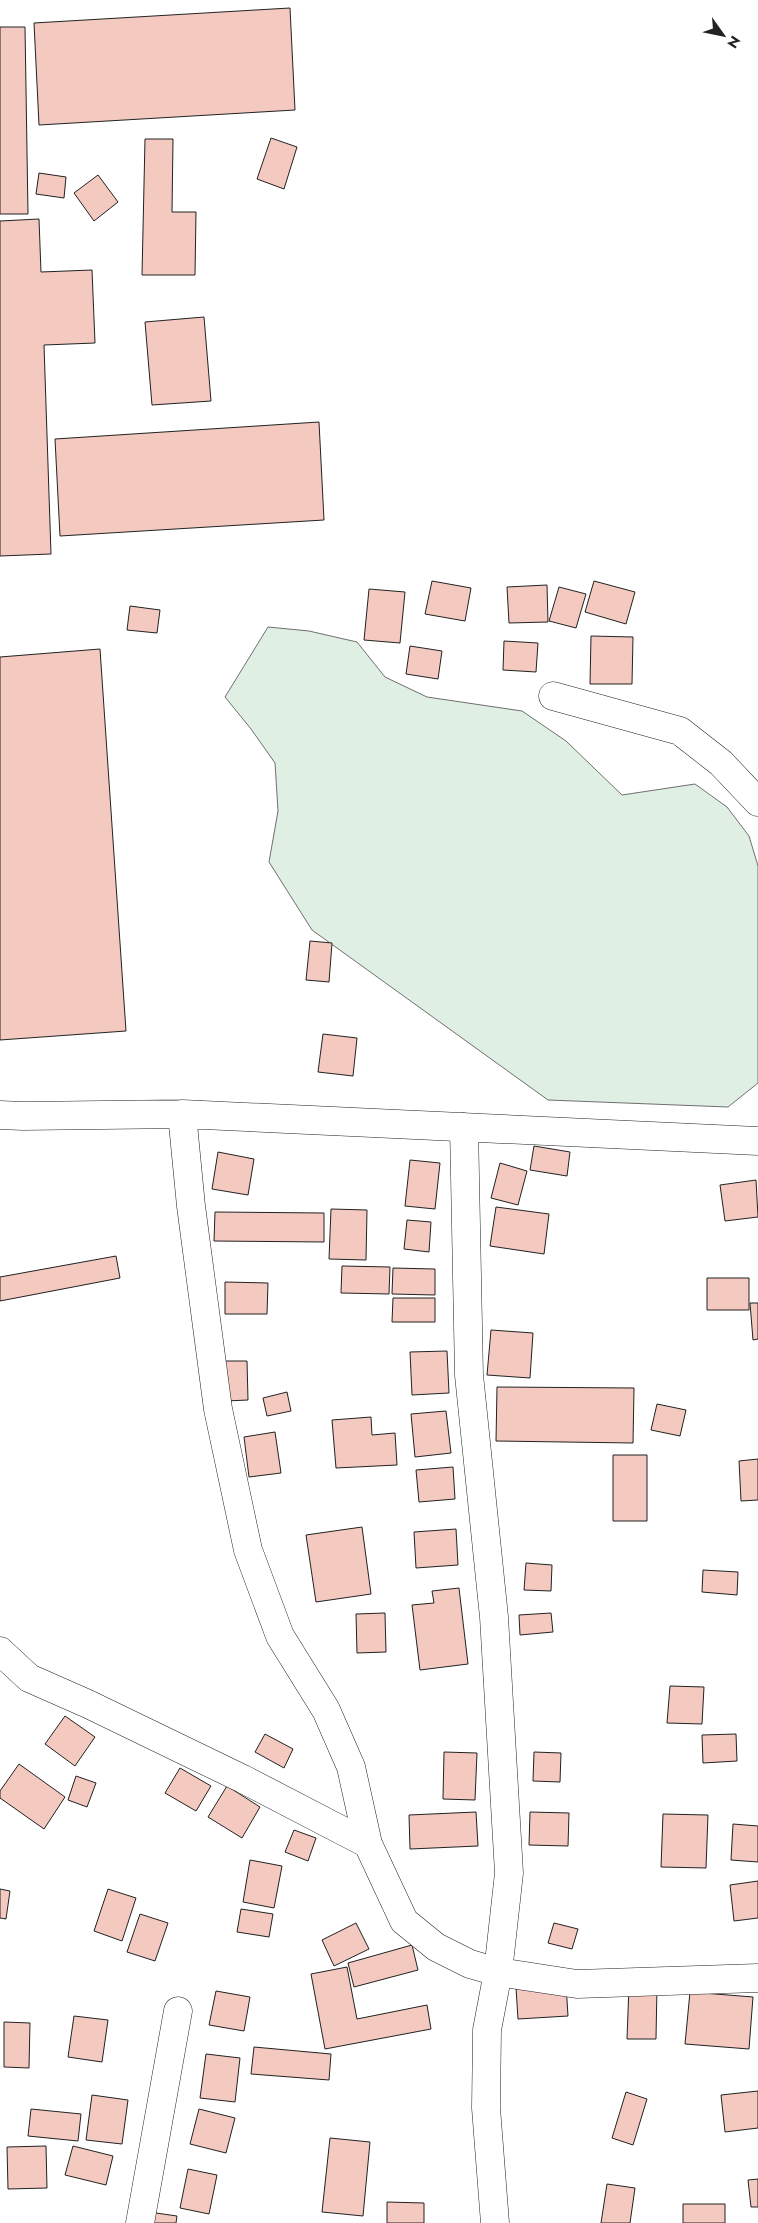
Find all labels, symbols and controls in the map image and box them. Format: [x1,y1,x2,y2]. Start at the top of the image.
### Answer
north arrow [698,10,748,60]
text: N [722,32,745,52]

